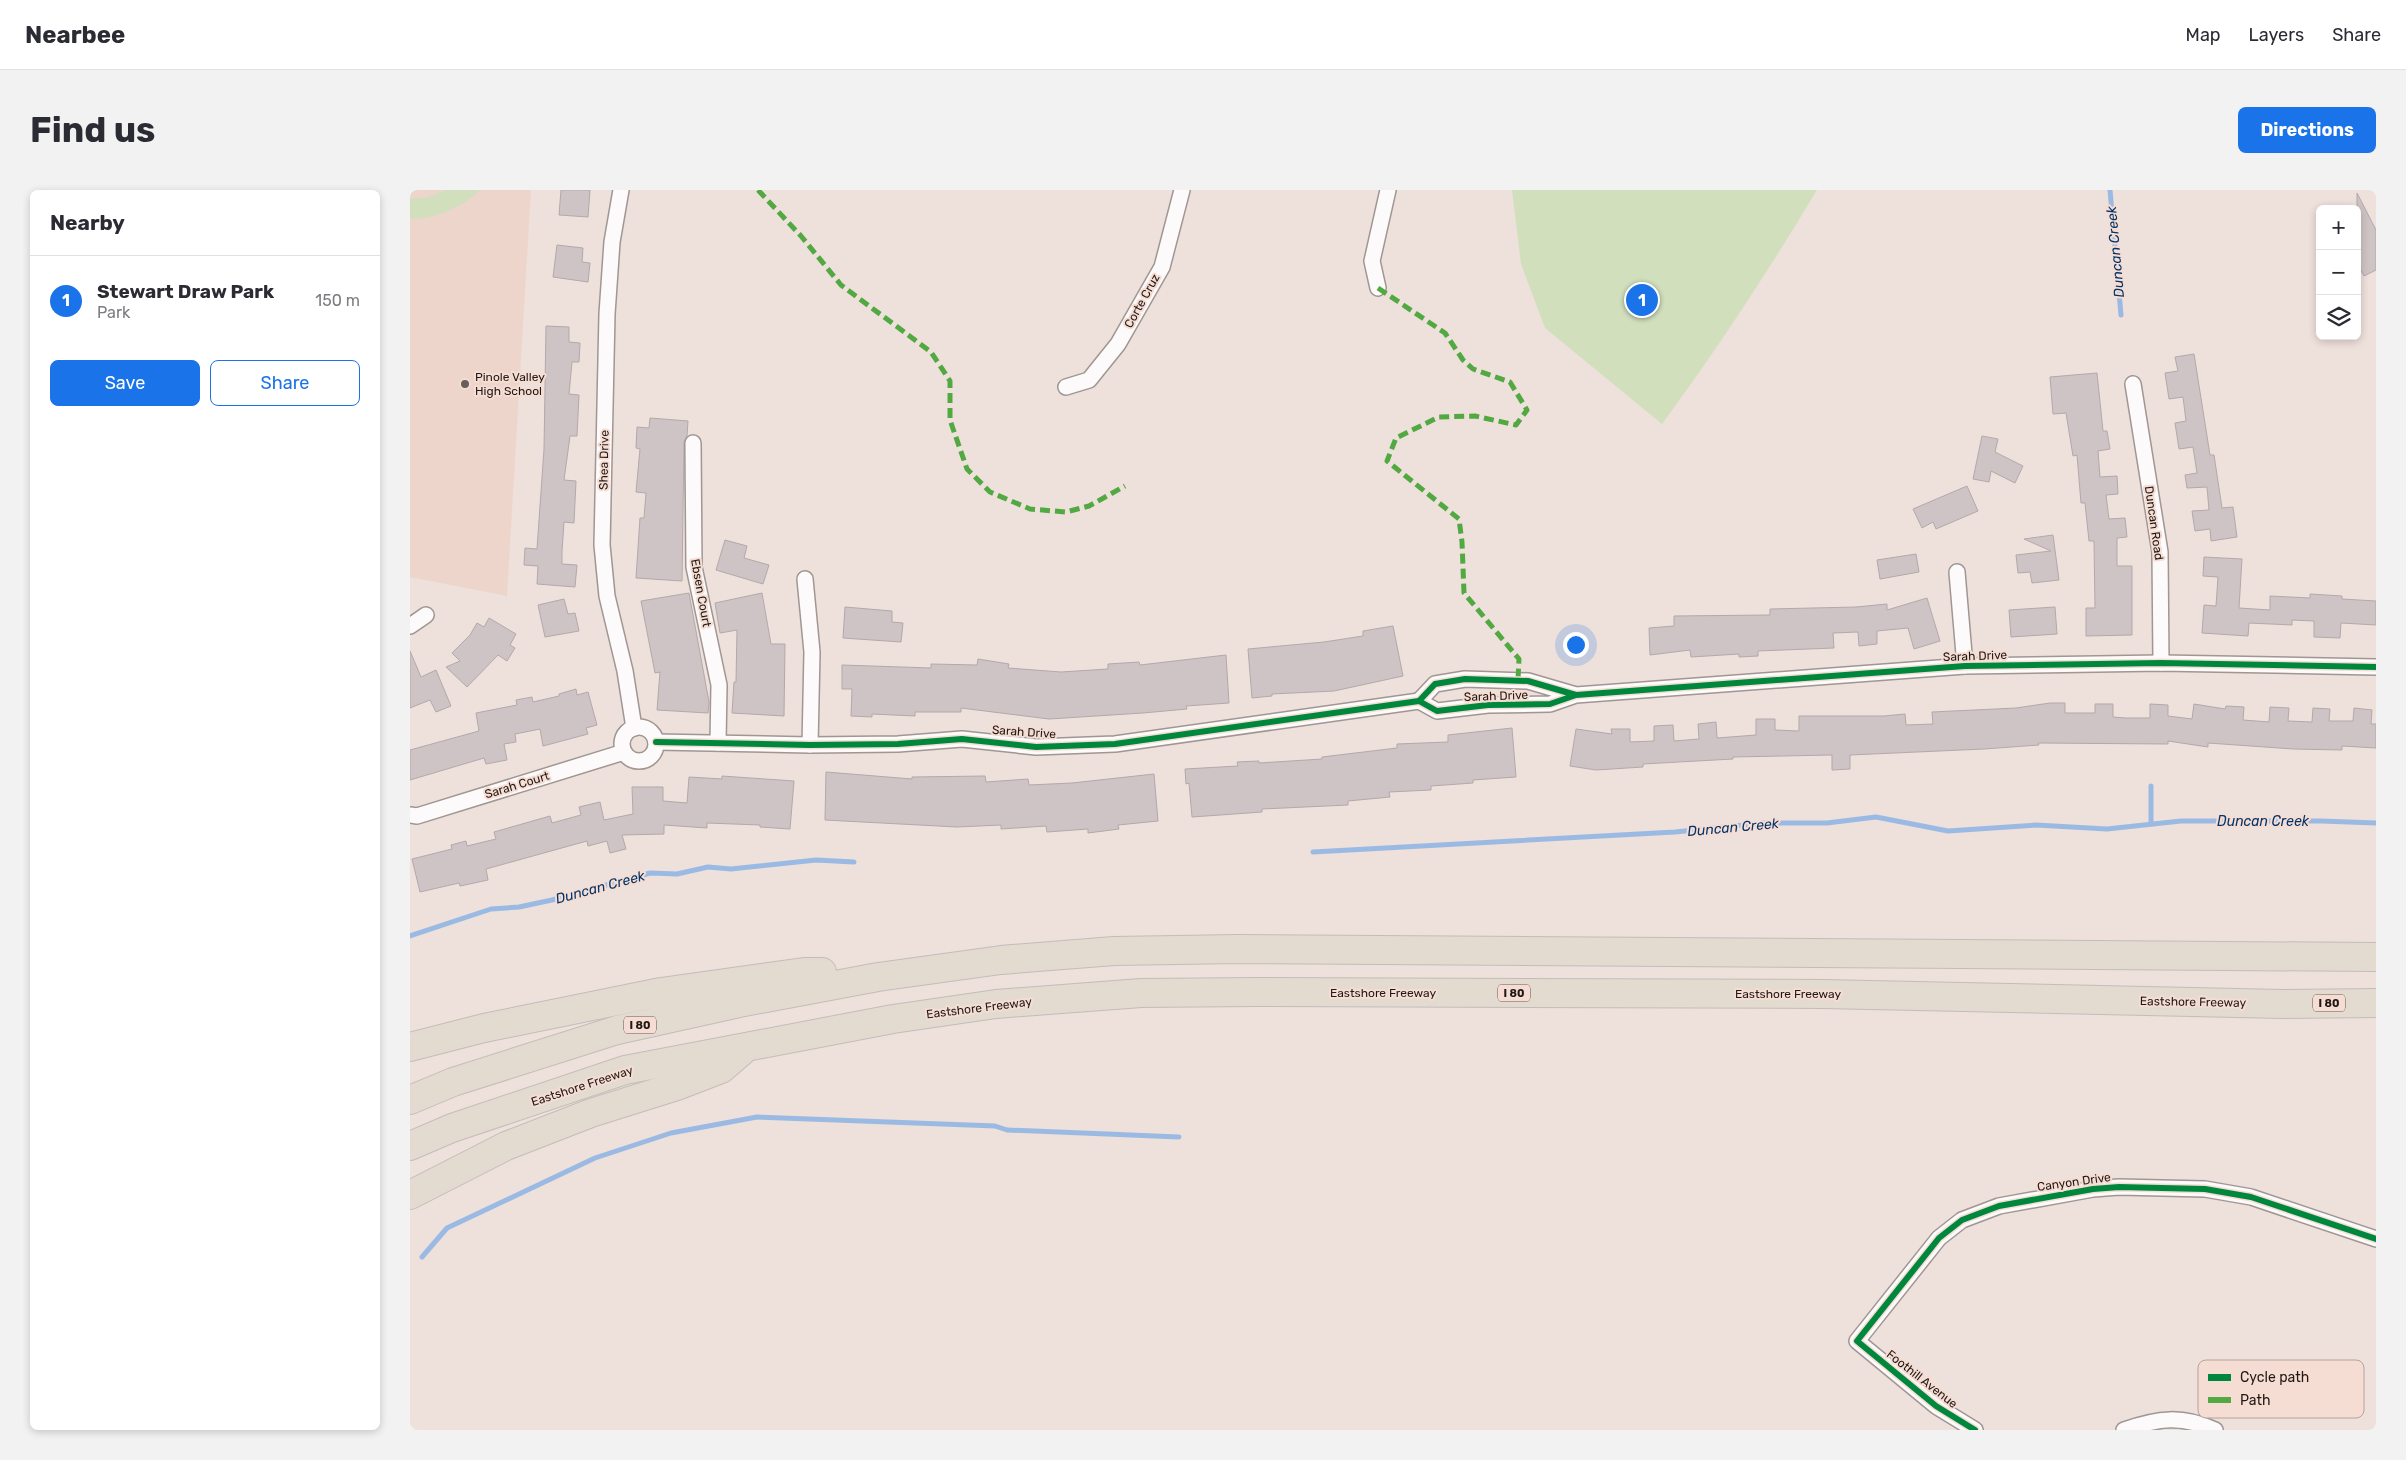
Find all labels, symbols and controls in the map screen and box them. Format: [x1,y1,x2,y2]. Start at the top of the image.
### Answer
text: Nearbee [25,21,125,49]
text: Map [2186,24,2221,46]
text: Layers [2249,24,2304,46]
text: Share [2332,24,2381,46]
button: Directions [2238,107,2376,153]
text: Find us [30,109,155,151]
water label: Duncan Creek [2103,205,2128,298]
map controls [2316,205,2361,340]
button: + [2316,205,2361,250]
text: Nearby [50,210,125,235]
button: − [2316,250,2361,295]
street label: Corte Cruz [1121,272,1163,330]
text: Stewart Draw Park [97,280,274,303]
pin: 1 [1626,281,1658,319]
text: 1 [62,291,70,310]
text: 150 m [315,291,360,310]
button: layers [2316,295,2361,340]
text: Park [97,303,130,322]
button: Save [50,360,200,406]
button: Share [210,360,360,406]
place label: Pinole Valley High School [475,370,545,398]
marker: Pinole Valley High School [459,378,471,390]
street label: Shea Drive [596,430,612,490]
street label: Duncan Road [2142,485,2166,561]
street label: Ebsen Court [688,558,714,628]
your location [1563,632,1589,658]
street label: Sarah Drive [1943,648,2008,664]
street label: Sarah Drive [1464,688,1529,704]
street label: Sarah Drive [991,723,1057,741]
street label: Sarah Court [483,768,551,801]
water label: Duncan Creek [2217,813,2310,830]
water label: Duncan Creek [1687,815,1780,840]
water label: Duncan Creek [554,867,647,908]
road number: I 80 [1498,984,1530,1001]
street label: Eastshore Freeway [1330,986,1436,1000]
street label: Eastshore Freeway [1735,987,1841,1001]
street label: Eastshore Freeway [2140,994,2247,1010]
road number: I 80 [2313,994,2345,1011]
street label: Eastshore Freeway [925,995,1033,1021]
road number: I 80 [624,1016,656,1034]
street label: Eastshore Freeway [529,1063,635,1109]
street label: Canyon Drive [2036,1170,2112,1194]
street label: Foothill Avenue [1884,1347,1960,1411]
legend [2198,1360,2364,1418]
text: Cycle path [2240,1369,2309,1386]
text: Path [2240,1392,2271,1409]

